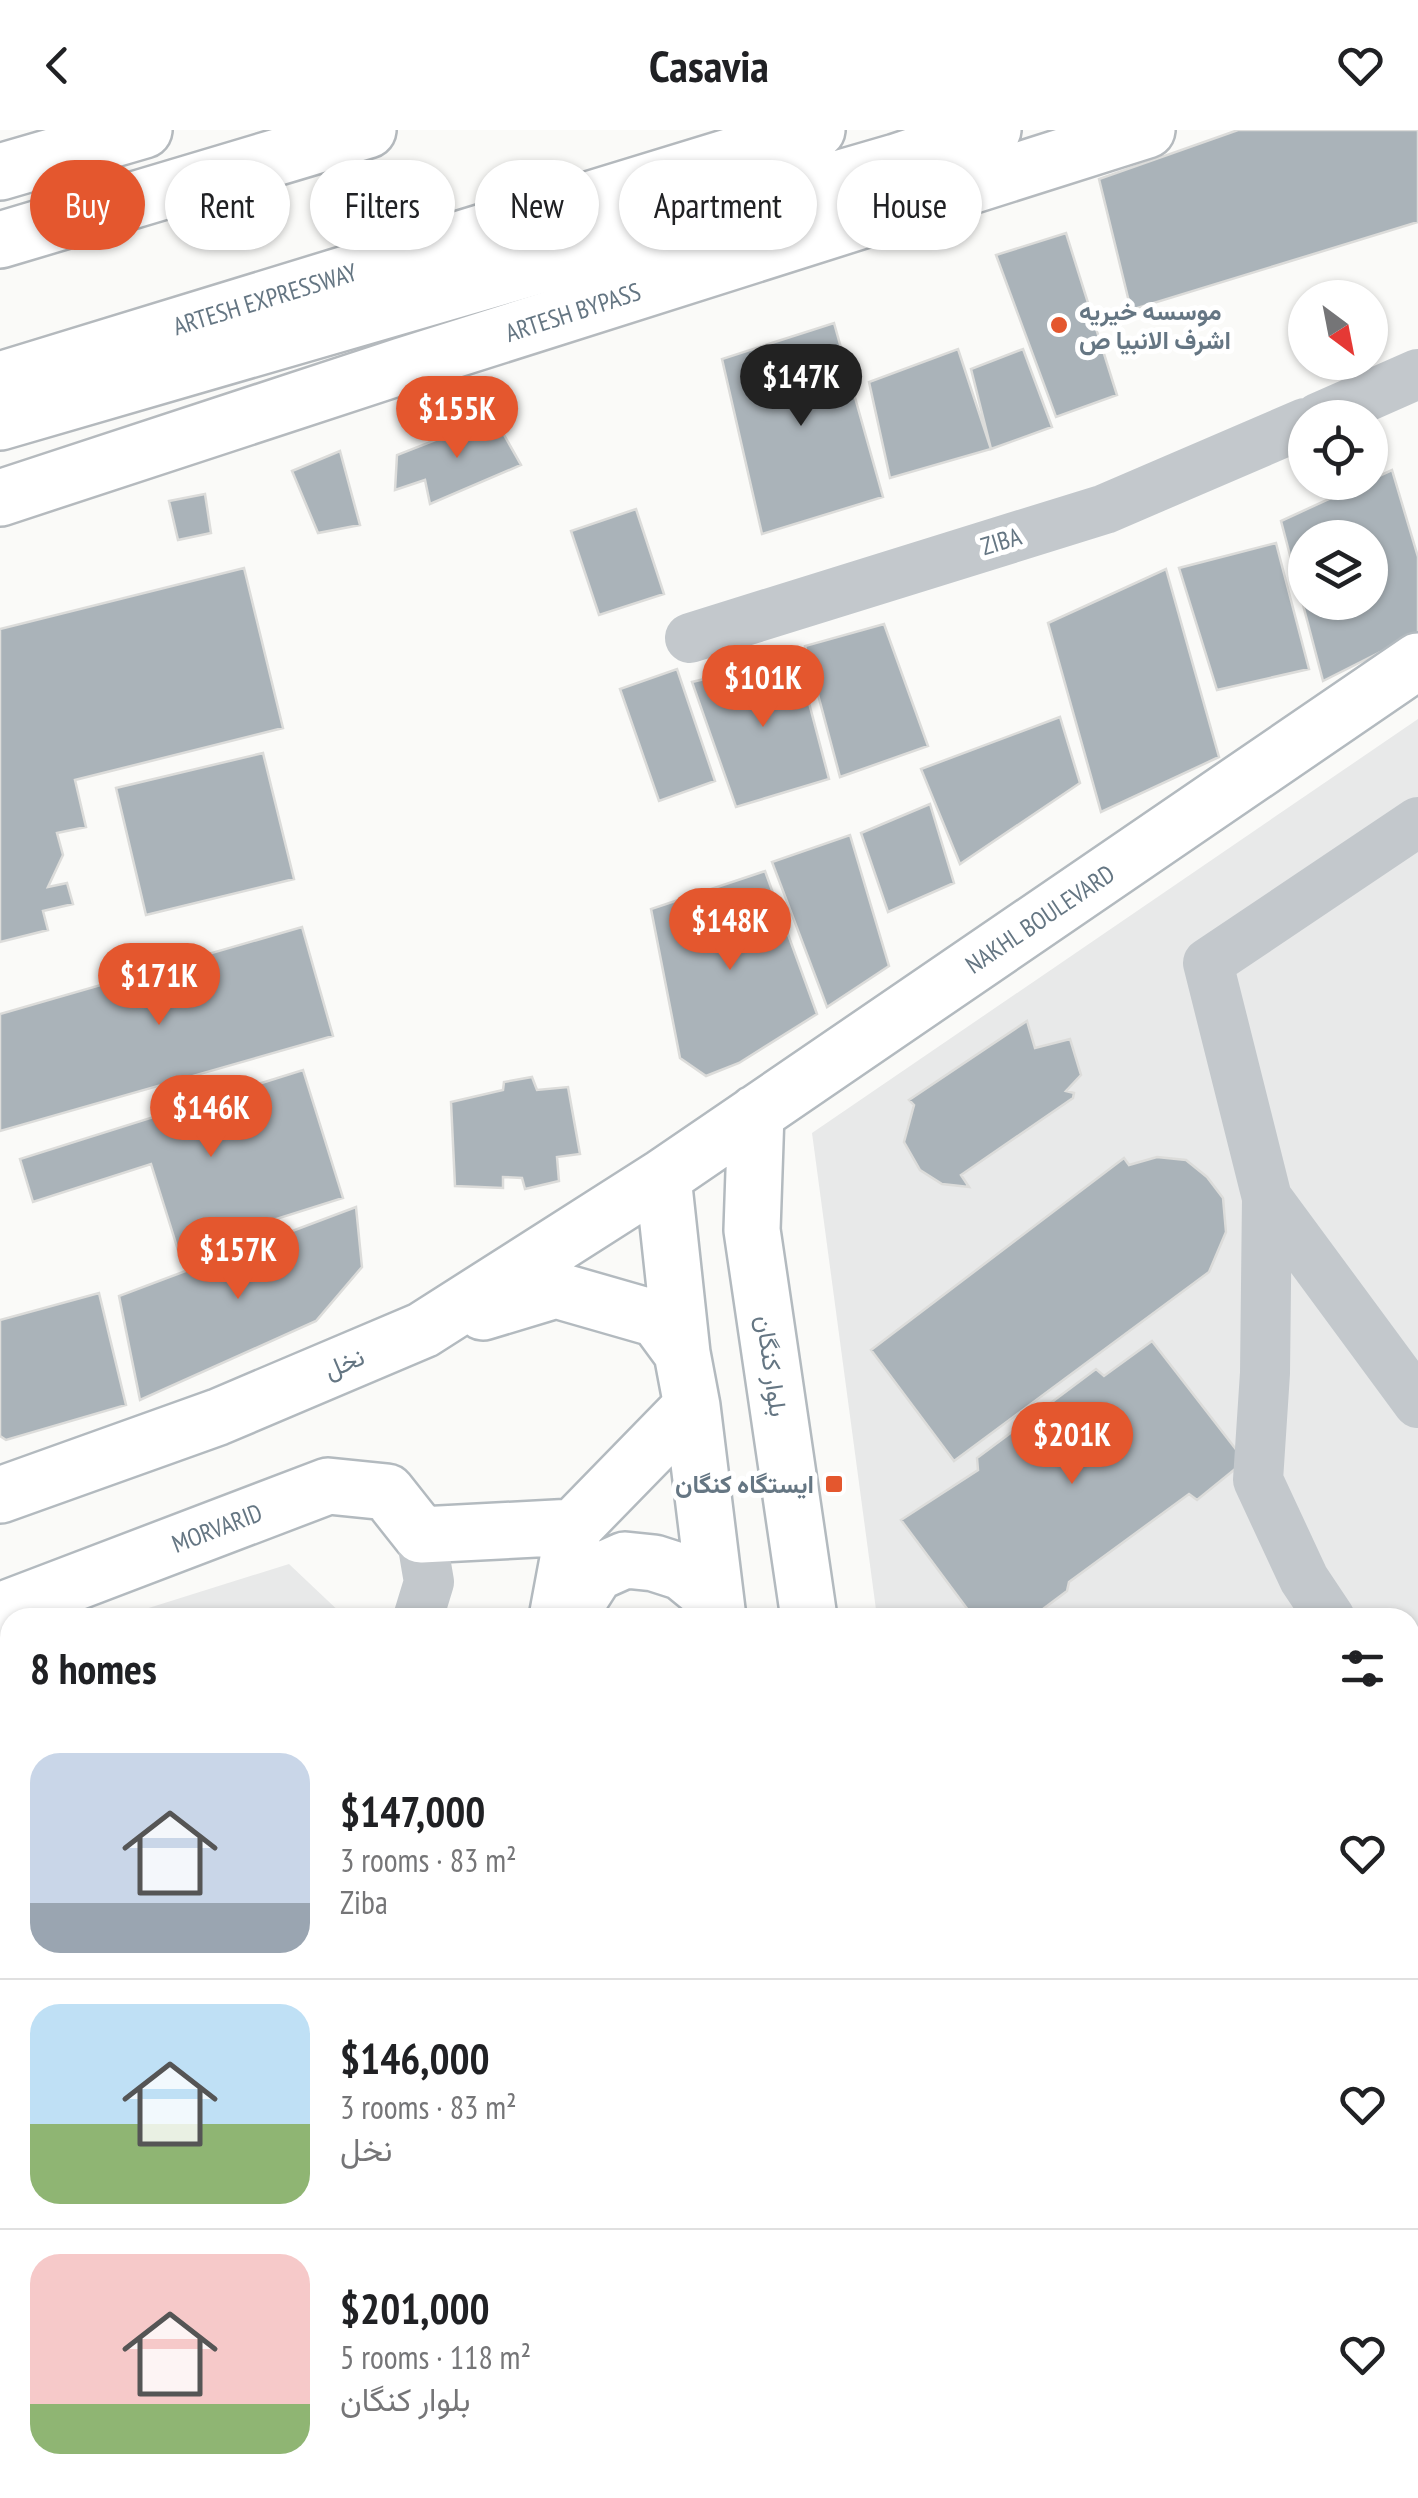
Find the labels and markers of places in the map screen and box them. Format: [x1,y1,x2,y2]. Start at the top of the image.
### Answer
place label: موسسه خیریه اشرف الانبیا ص [1079,295,1231,356]
marker: موسسه خیریه اشرف الانبیا ص [1048,314,1070,336]
pin: $147K [731,344,871,429]
pin: $155K [387,376,527,461]
pin: $101K [693,645,833,730]
pin: $148K [660,888,800,973]
pin: $171K [89,943,229,1028]
pin: $146K [141,1075,281,1160]
pin: $157K [168,1217,308,1302]
pin: $201K [1002,1402,1142,1487]
place label: ایستگاه کنگان [675,1468,814,1500]
marker: ایستگاه کنگان [823,1473,845,1495]

